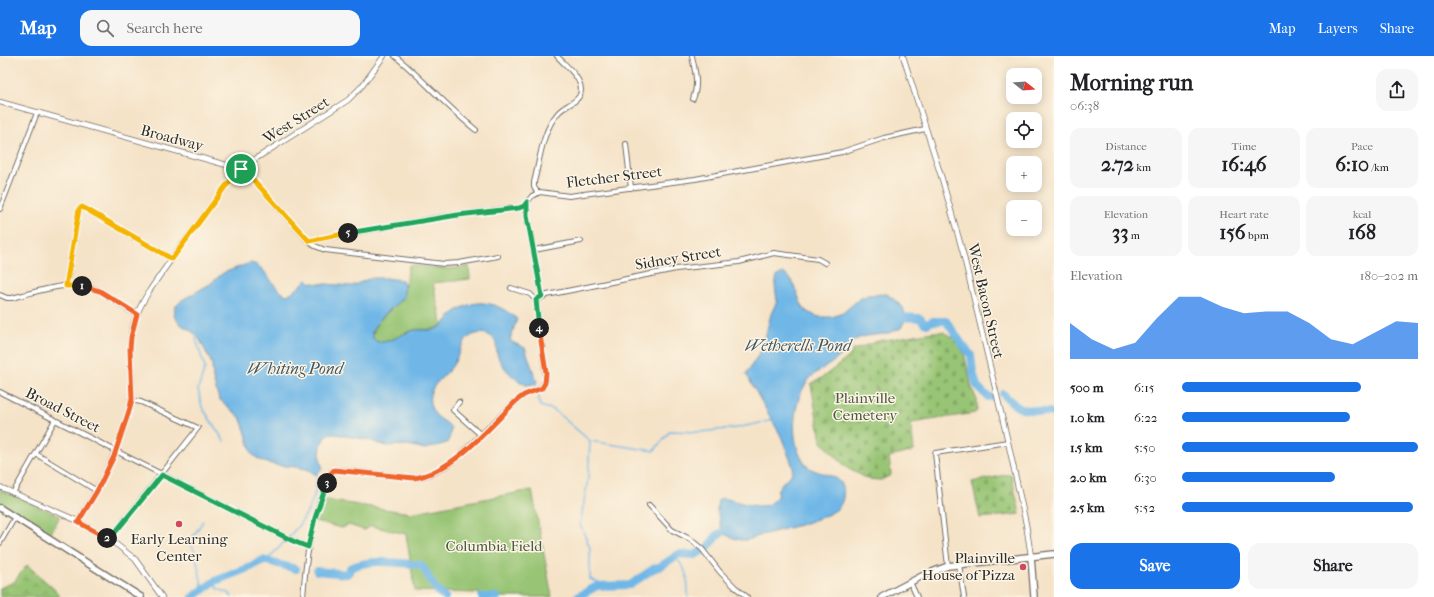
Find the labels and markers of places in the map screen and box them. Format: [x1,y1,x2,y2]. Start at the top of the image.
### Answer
pin [224,152,258,186]
pin: 5 [338,223,358,243]
pin: 1 [72,276,92,296]
pin: 4 [529,318,549,338]
pin: 3 [317,473,337,493]
marker: Early Learning Center [174,519,184,529]
pin: 2 [97,528,117,548]
place label: Early Learning Center [130,530,229,565]
place label: Plainville House of Pizza [922,549,1016,584]
marker: Plainville House of Pizza [1018,562,1028,572]

